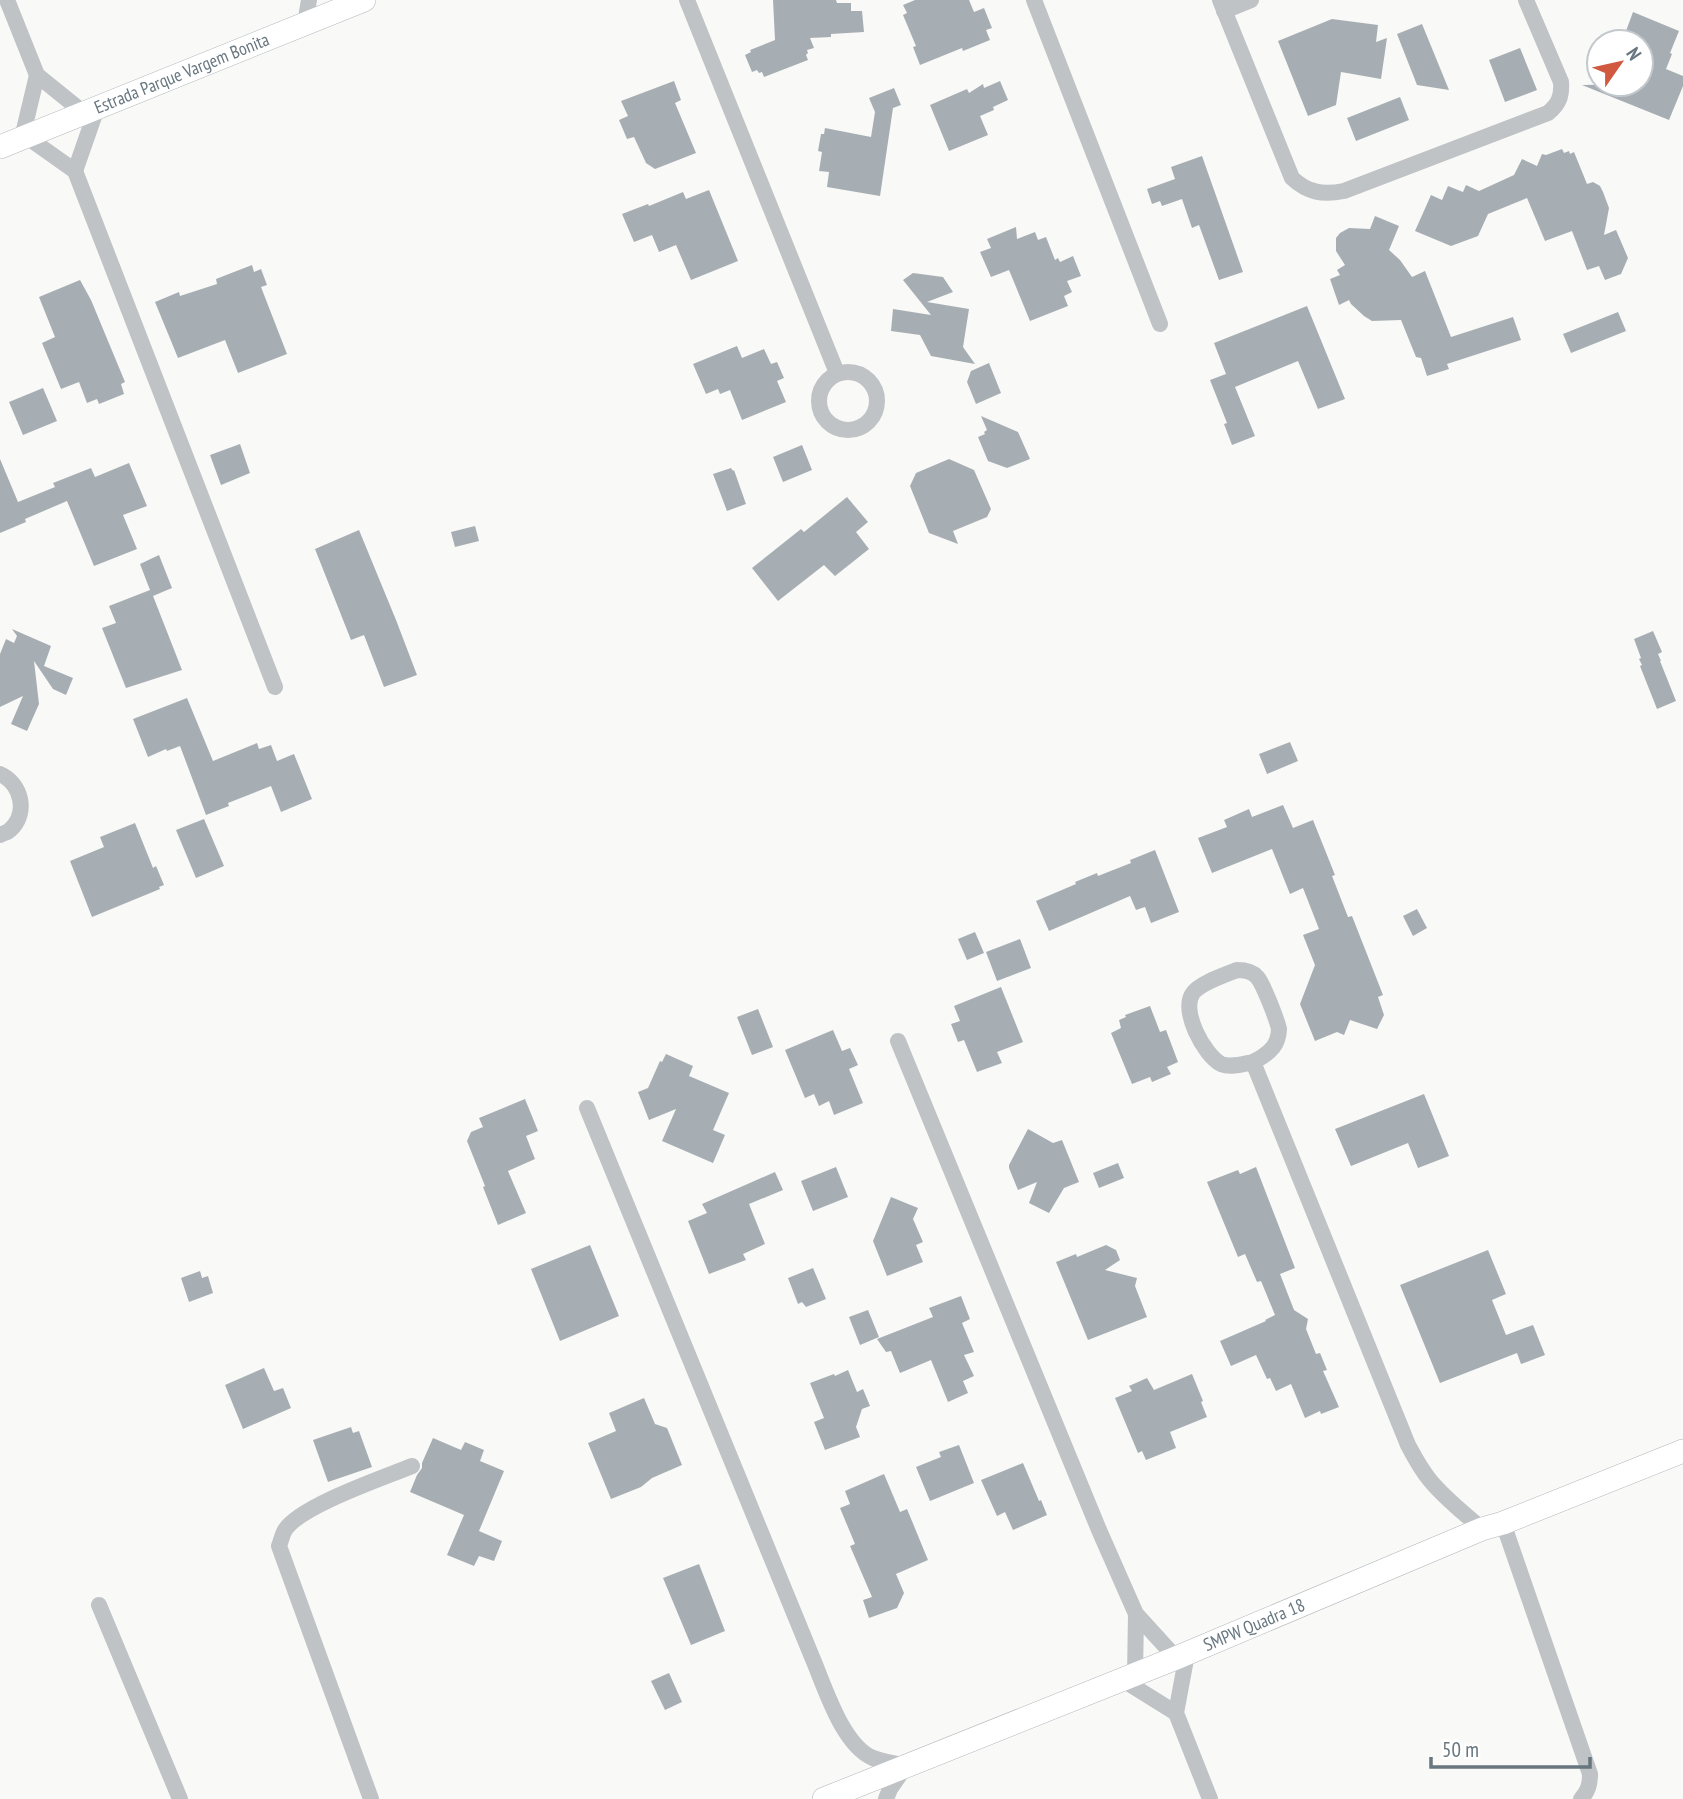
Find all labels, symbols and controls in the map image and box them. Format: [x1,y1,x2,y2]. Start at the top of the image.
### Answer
street label: Estrada Parque Vargem Bonita [91,28,272,119]
north arrow [1585,28,1655,98]
text: N [1621,43,1647,64]
street label: SMPW Quadra 18 [1200,1593,1308,1656]
scale bar [1431,1726,1590,1770]
text: 50 m [1442,1736,1479,1763]

